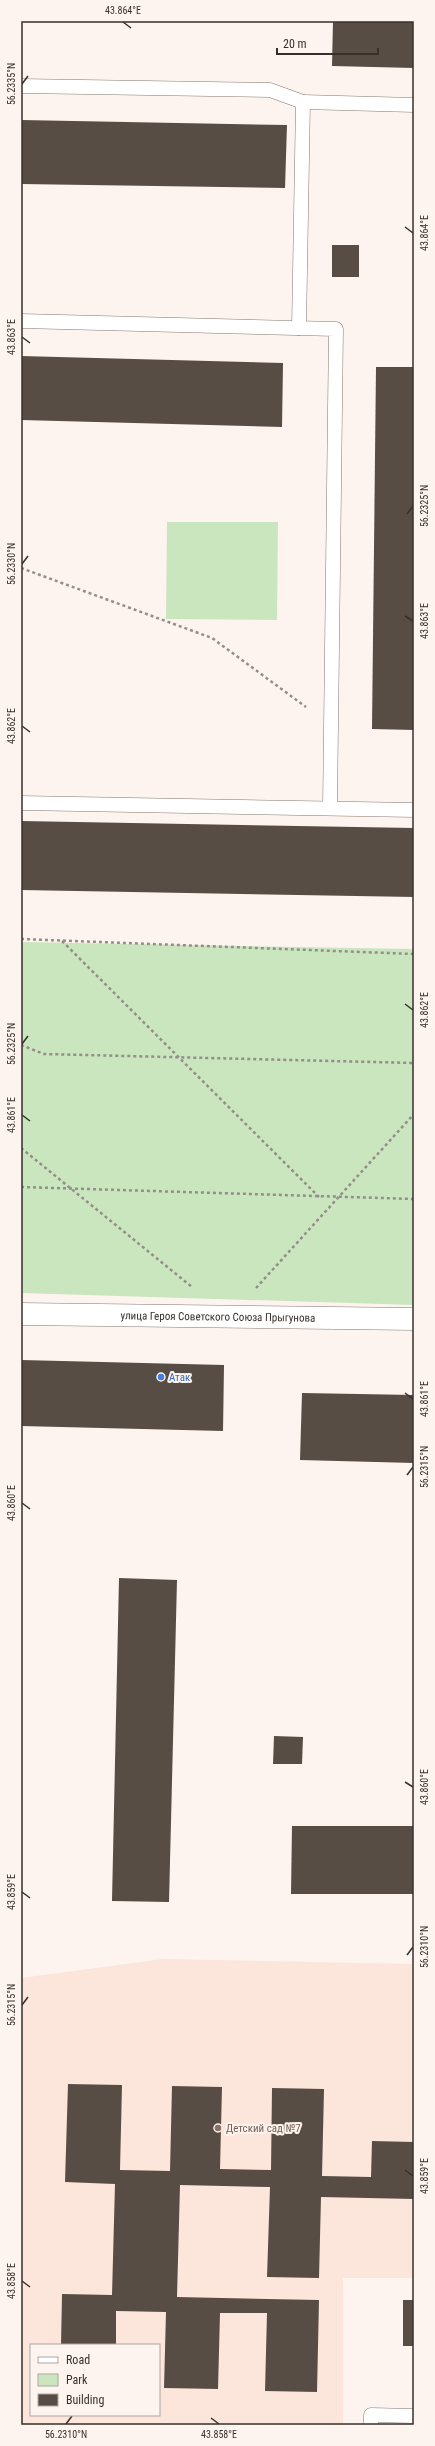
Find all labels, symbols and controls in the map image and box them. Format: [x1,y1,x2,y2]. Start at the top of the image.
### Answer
text: 43.864°E [105,5,141,16]
scale bar [277,30,378,56]
text: 20 m [283,37,307,51]
text: 56.2335°N [6,63,17,105]
text: 43.864°E [419,215,430,251]
text: 43.863°E [6,319,17,355]
text: 56.2325°N [419,485,430,527]
text: 56.2330°N [6,543,17,585]
text: 43.863°E [419,603,430,639]
text: 43.862°E [6,708,17,744]
text: 43.862°E [419,992,430,1028]
text: 56.2325°N [6,1023,17,1065]
text: 43.861°E [6,1097,17,1133]
street label: улица Героя Советского Союза Прыгунова [121,1309,315,1324]
place label: Атак [169,1371,191,1384]
marker: Атак [156,1372,166,1382]
text: 43.861°E [419,1381,430,1417]
text: 56.2315°N [419,1446,430,1488]
text: 43.860°E [6,1485,17,1521]
text: 43.860°E [419,1769,430,1805]
text: 43.859°E [6,1874,17,1910]
text: 56.2310°N [419,1926,430,1968]
text: 56.2315°N [6,1984,17,2026]
place label: Детский сад №7 [226,2122,301,2135]
marker: Детский сад №7 [213,2123,223,2133]
text: 43.859°E [419,2158,430,2194]
text: 43.858°E [6,2263,17,2299]
legend [30,2344,160,2416]
text: Road [66,2353,90,2367]
text: Park [66,2373,88,2387]
text: Building [66,2393,104,2407]
text: 56.2310°N [45,2429,87,2440]
text: 43.858°E [201,2429,237,2440]

